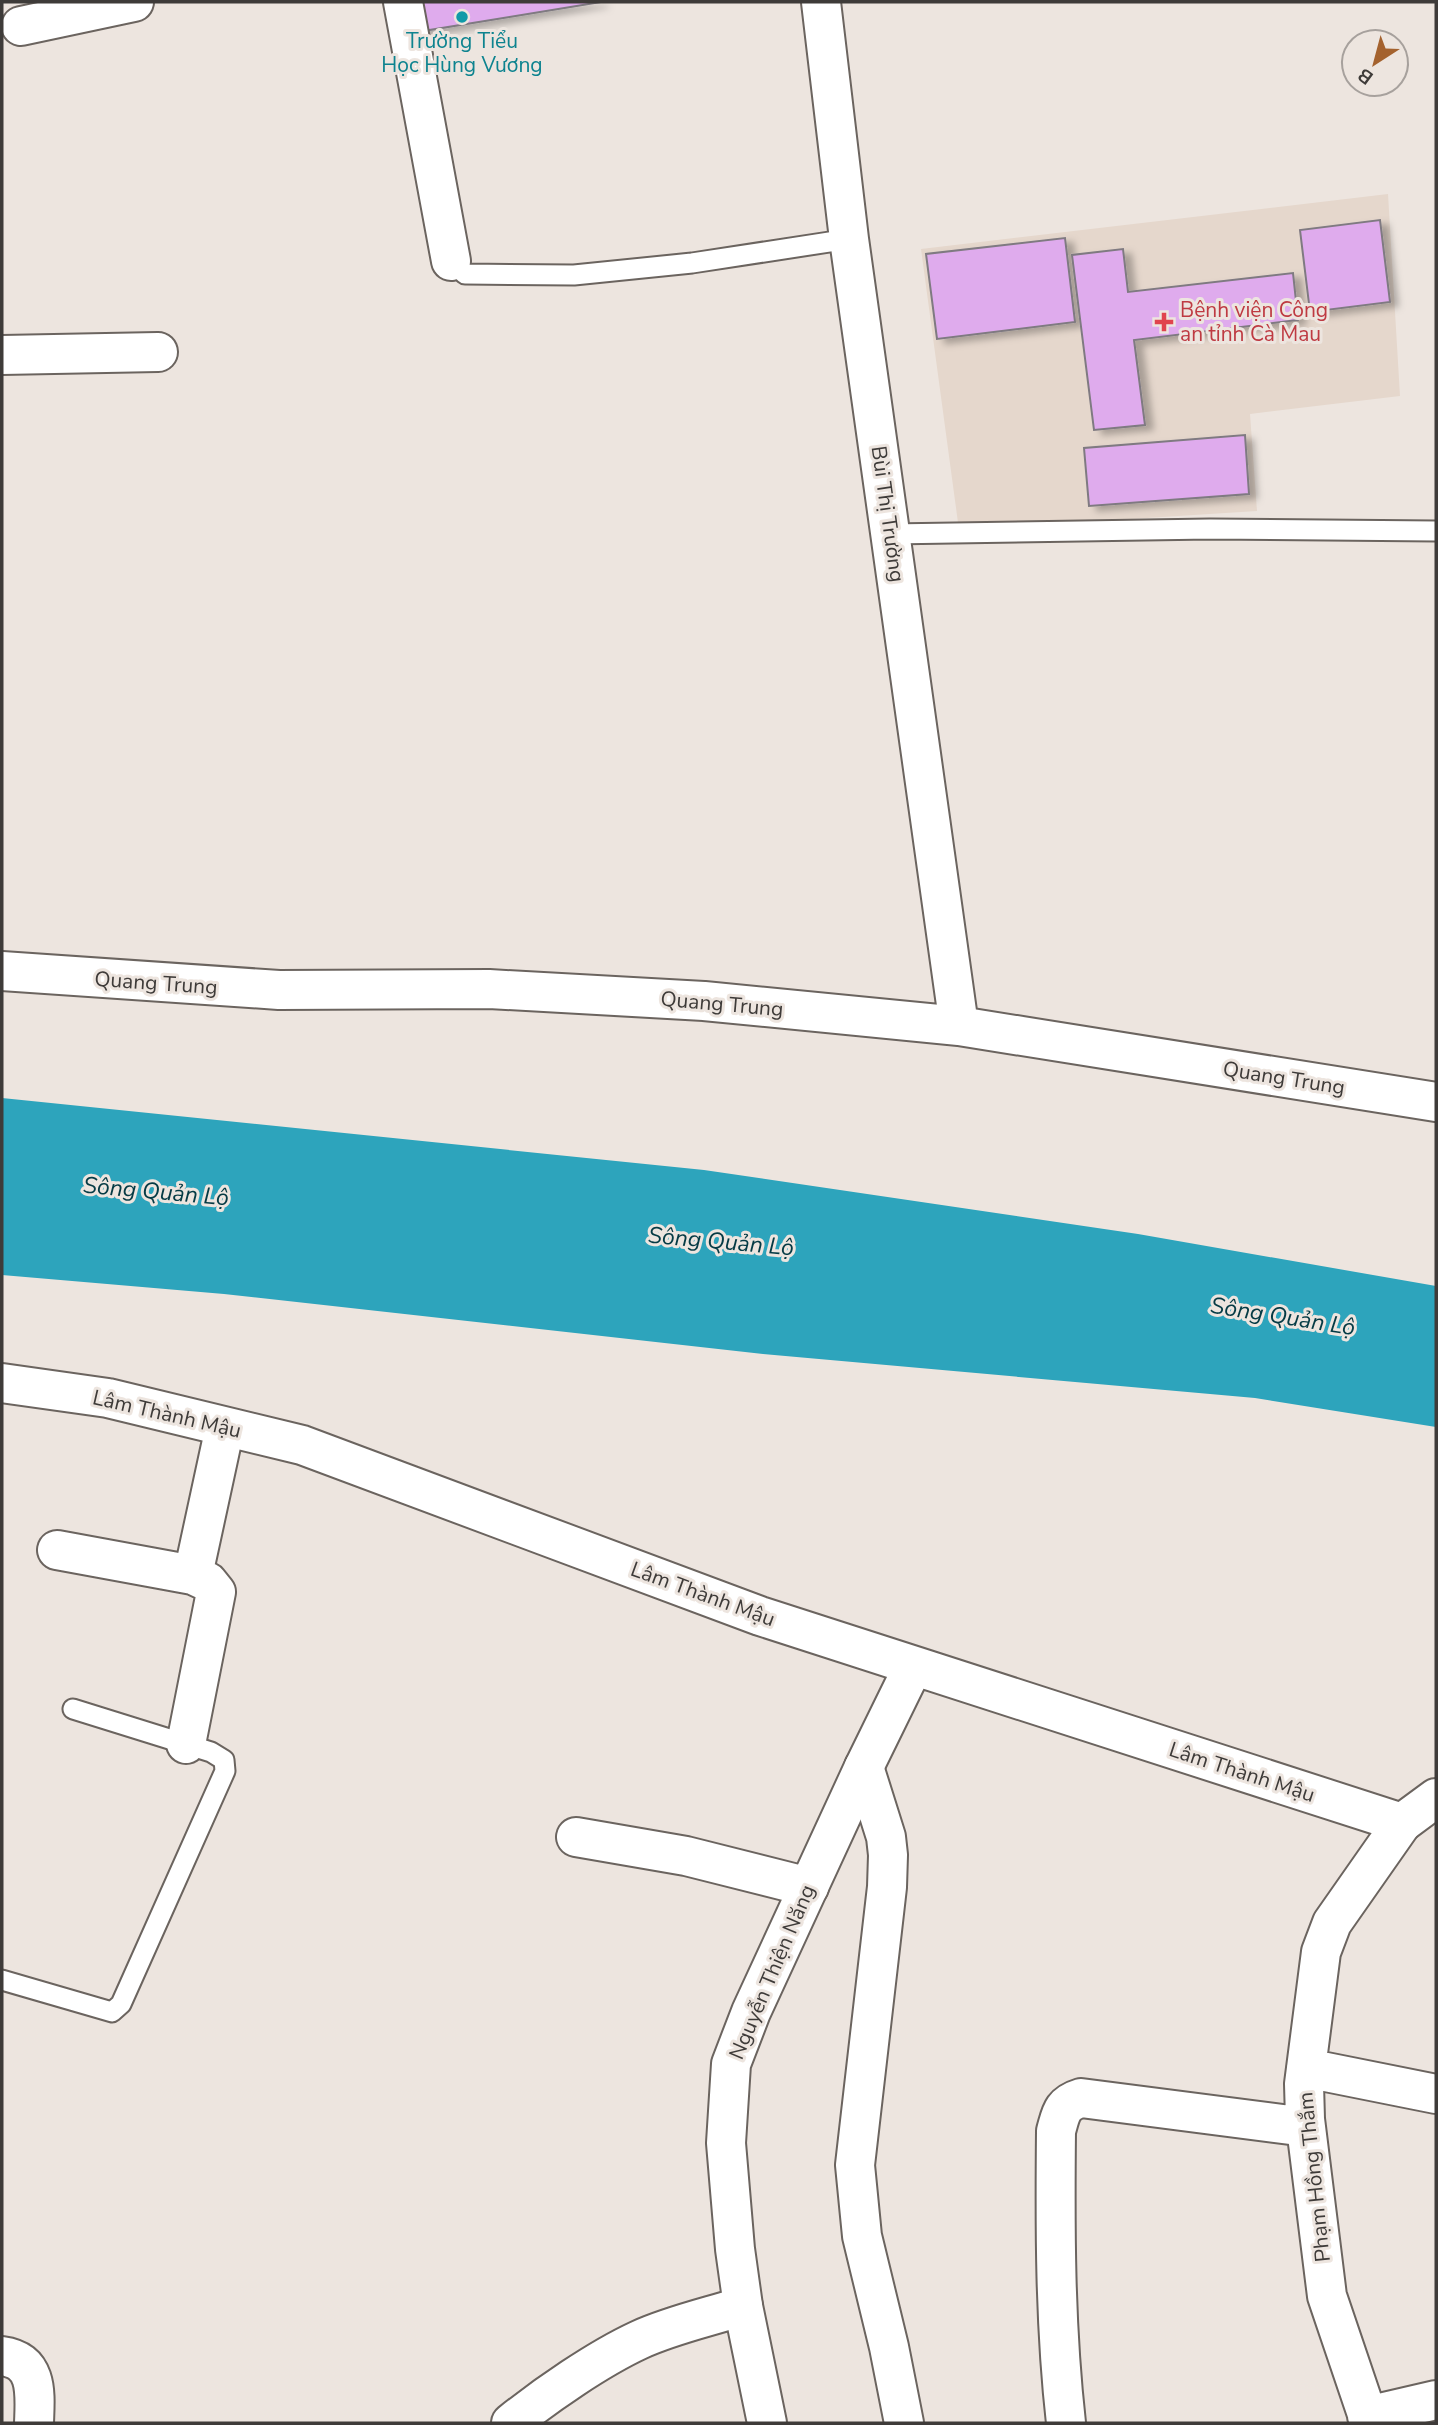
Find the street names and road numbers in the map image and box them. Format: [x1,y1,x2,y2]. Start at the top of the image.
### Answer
street label: Bùi Thị Trường [865,444,911,584]
street label: Quang Trung [94,965,218,1001]
street label: Quang Trung [659,985,785,1023]
street label: Quang Trung [1221,1055,1347,1101]
street label: Lâm Thành Mậu [90,1383,244,1445]
street label: Lâm Thành Mậu [627,1555,779,1633]
street label: Lâm Thành Mậu [1166,1735,1318,1809]
street label: Nguyễn Thiện Năng [722,1880,822,2064]
street label: Phạm Hồng Thắm [1291,2091,1337,2263]

